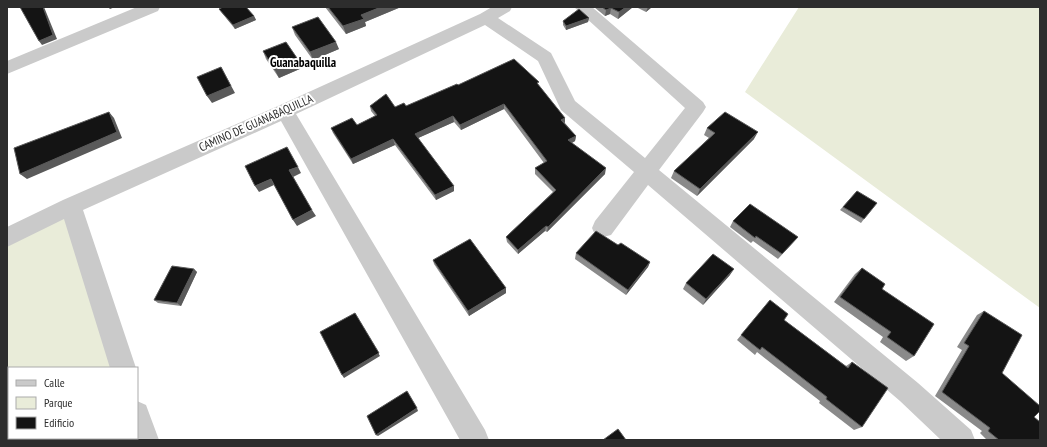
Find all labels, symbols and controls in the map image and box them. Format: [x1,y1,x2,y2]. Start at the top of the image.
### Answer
district label: Guanabaquilla [270,54,336,71]
street label: CAMINO DE GUANABAQUILLA [196,90,315,154]
legend [8,367,138,439]
text: Calle [44,375,65,390]
text: Parque [44,395,73,410]
text: Edificio [44,415,74,430]

